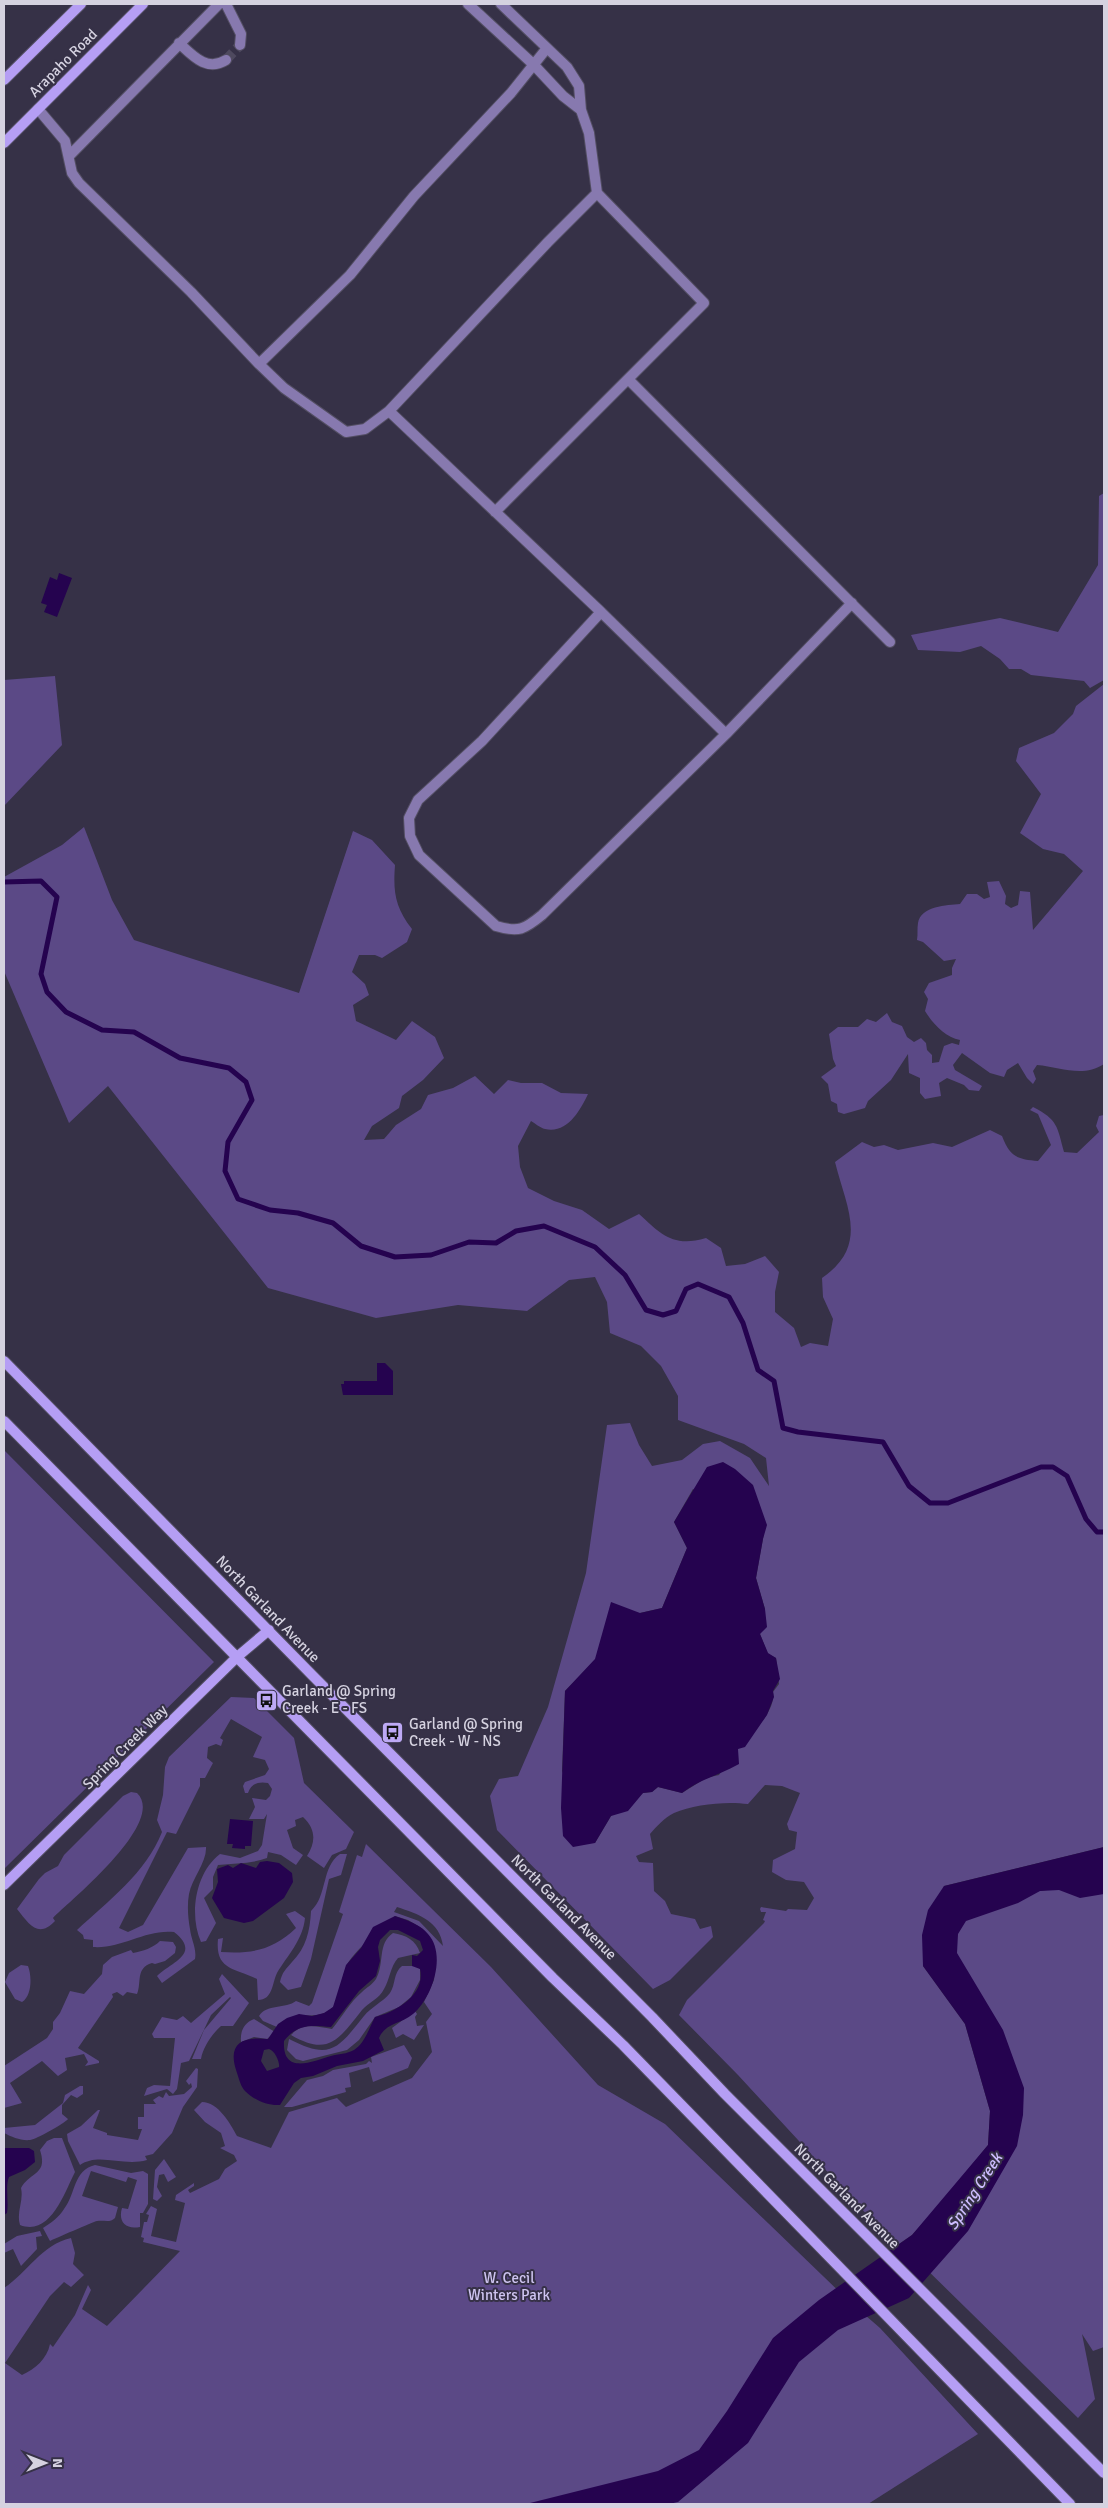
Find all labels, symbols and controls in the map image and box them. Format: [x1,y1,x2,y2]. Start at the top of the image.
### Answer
street label: Arapaho Road [25,25,101,101]
street label: North Garland Avenue [212,1552,324,1666]
place label: Garland @ Spring Creek - E - FS [282,1682,396,1717]
bus stop icon: Garland @ Spring Creek - E - FS [254,1688,278,1712]
street label: Spring Creek Way [79,1701,171,1793]
place label: Garland @ Spring Creek - W - NS [409,1715,523,1750]
bus stop icon: Garland @ Spring Creek - W - NS [381,1721,405,1745]
street label: North Garland Avenue [508,1851,620,1963]
street label: North Garland Avenue [791,2140,903,2252]
water label: Spring Creek [943,2148,1008,2234]
park label: W. Cecil Winters Park [468,2269,550,2304]
north arrow [20,2438,70,2488]
text: N [49,2458,66,2468]

